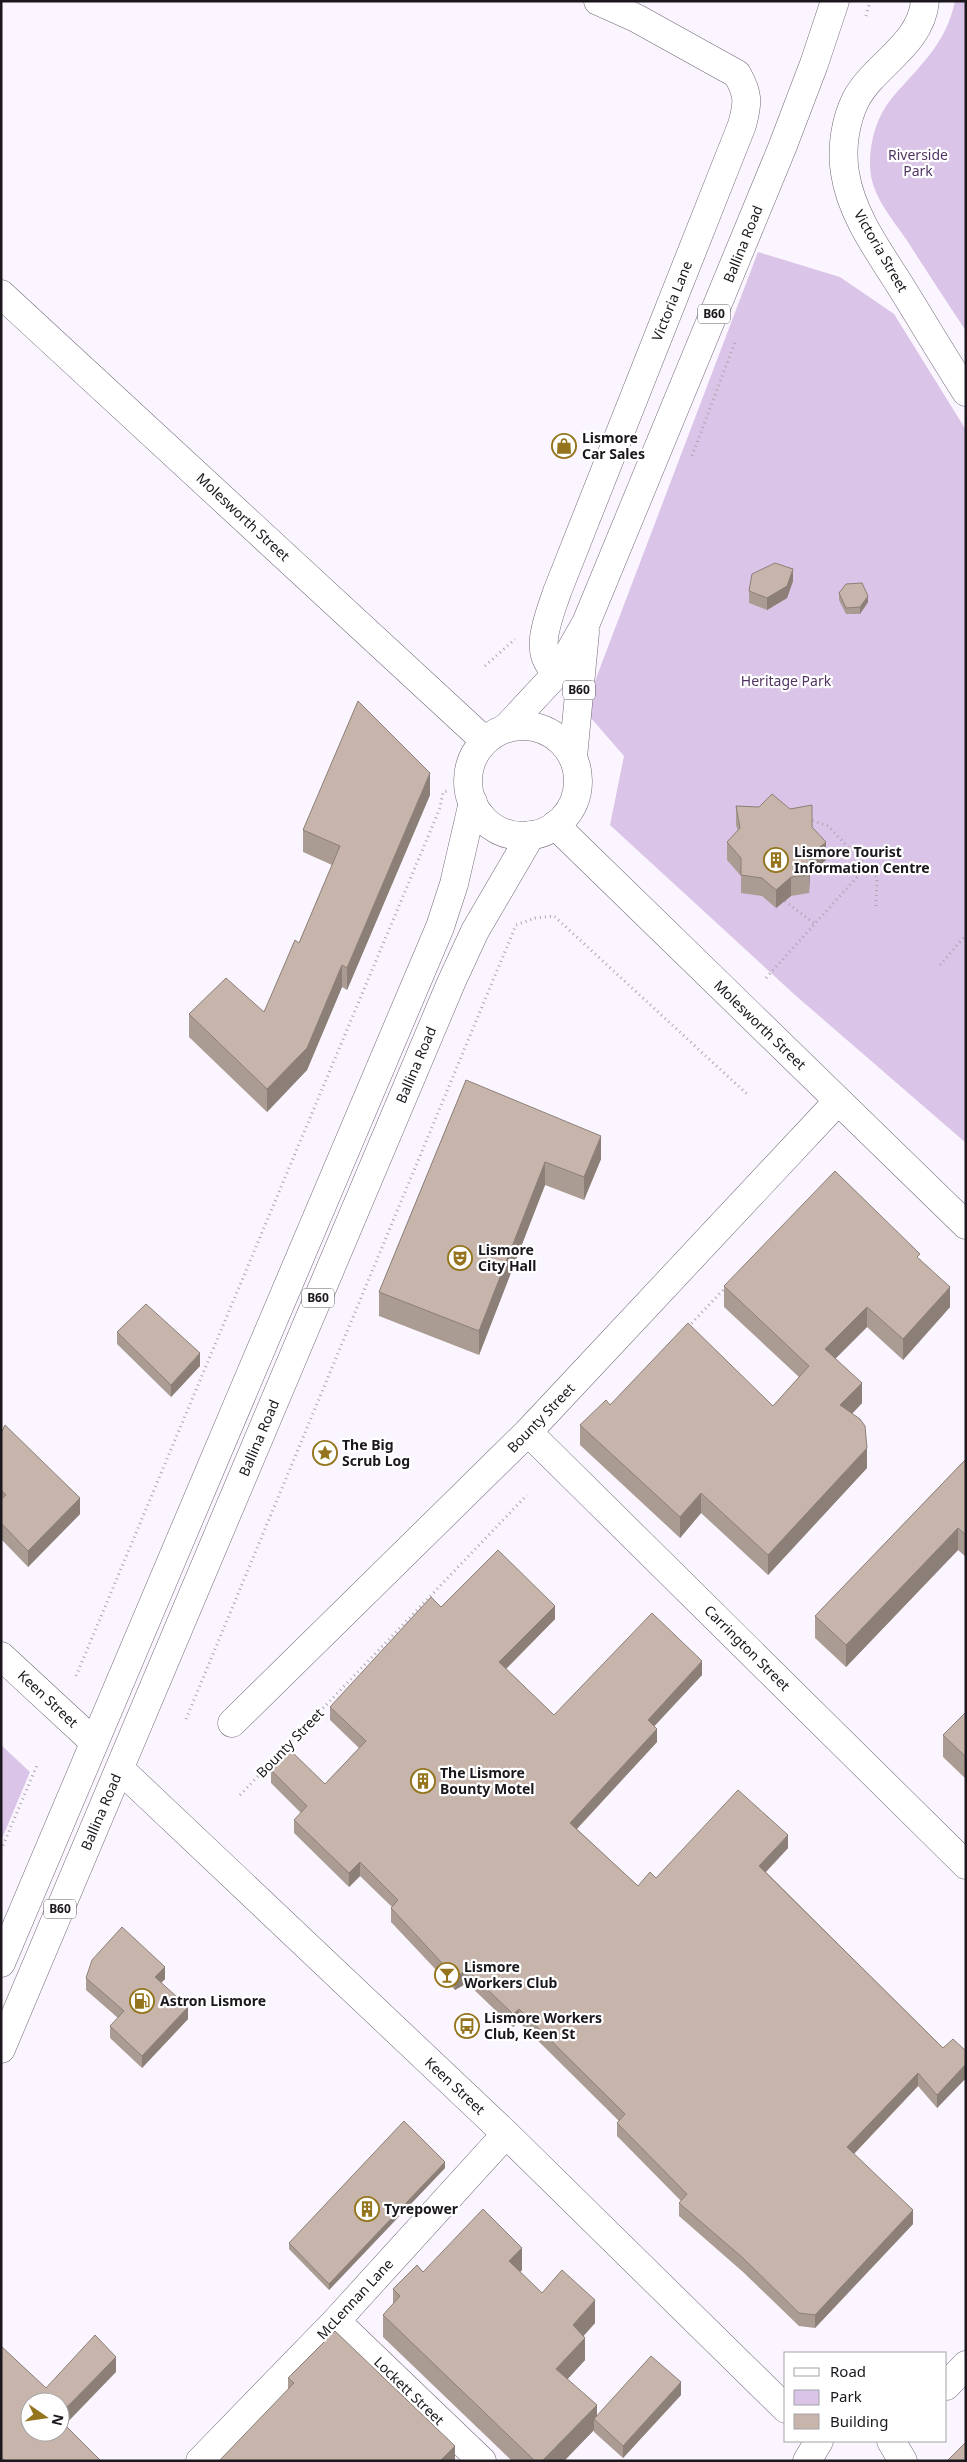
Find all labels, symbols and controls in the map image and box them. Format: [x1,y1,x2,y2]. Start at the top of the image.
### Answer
park label: Riverside Park [888,145,948,180]
street label: Ballina Road [718,202,767,285]
street label: Victoria Street [850,206,913,295]
street label: Victoria Lane [647,258,696,344]
road number: B60 [698,304,730,324]
place label: Lismore Car Sales [582,428,645,463]
shop icon: Lismore Car Sales [551,433,577,459]
street label: Molesworth Street [193,468,294,565]
park label: Heritage Park [741,671,832,690]
road number: B60 [563,680,595,700]
place label: Lismore Tourist Information Centre [794,842,930,877]
building icon: Lismore Tourist Information Centre [763,847,789,873]
street label: Molesworth Street [710,976,810,1074]
street label: Ballina Road [391,1024,440,1106]
place label: Lismore City Hall [478,1240,536,1275]
theatre icon: Lismore City Hall [447,1245,473,1271]
road number: B60 [302,1289,334,1308]
street label: Bounty Street [503,1379,579,1457]
street label: Ballina Road [234,1397,283,1479]
place label: The Big Scrub Log [342,1435,410,1470]
place icon: The Big Scrub Log [312,1440,338,1466]
street label: Carrington Street [700,1601,794,1695]
street label: Keen Street [14,1666,83,1731]
street label: Bounty Street [252,1704,328,1782]
place label: The Lismore Bounty Motel [440,1763,535,1798]
building icon: The Lismore Bounty Motel [410,1768,436,1794]
street label: Ballina Road [76,1771,125,1853]
road number: B60 [44,1900,76,1918]
place label: Lismore Workers Club [464,1957,557,1992]
bar icon: Lismore Workers Club [434,1962,460,1988]
fuel station icon: Astron Lismore [129,1988,155,2014]
place label: Astron Lismore [160,1991,266,2010]
place label: Lismore Workers Club, Keen St [484,2008,602,2043]
bus stop icon: Lismore Workers Club, Keen St [454,2013,480,2039]
street label: Keen Street [421,2053,490,2118]
building icon: Tyrepower [354,2196,380,2222]
place label: Tyrepower [384,2199,459,2218]
street label: McLennan Lane [312,2254,397,2343]
street label: Lockett Street [370,2352,449,2429]
legend [784,2352,947,2442]
text: Road [830,2361,866,2381]
text: Park [830,2386,862,2406]
north arrow [20,2392,70,2442]
text: Building [830,2411,888,2431]
text: N [48,2412,69,2428]

